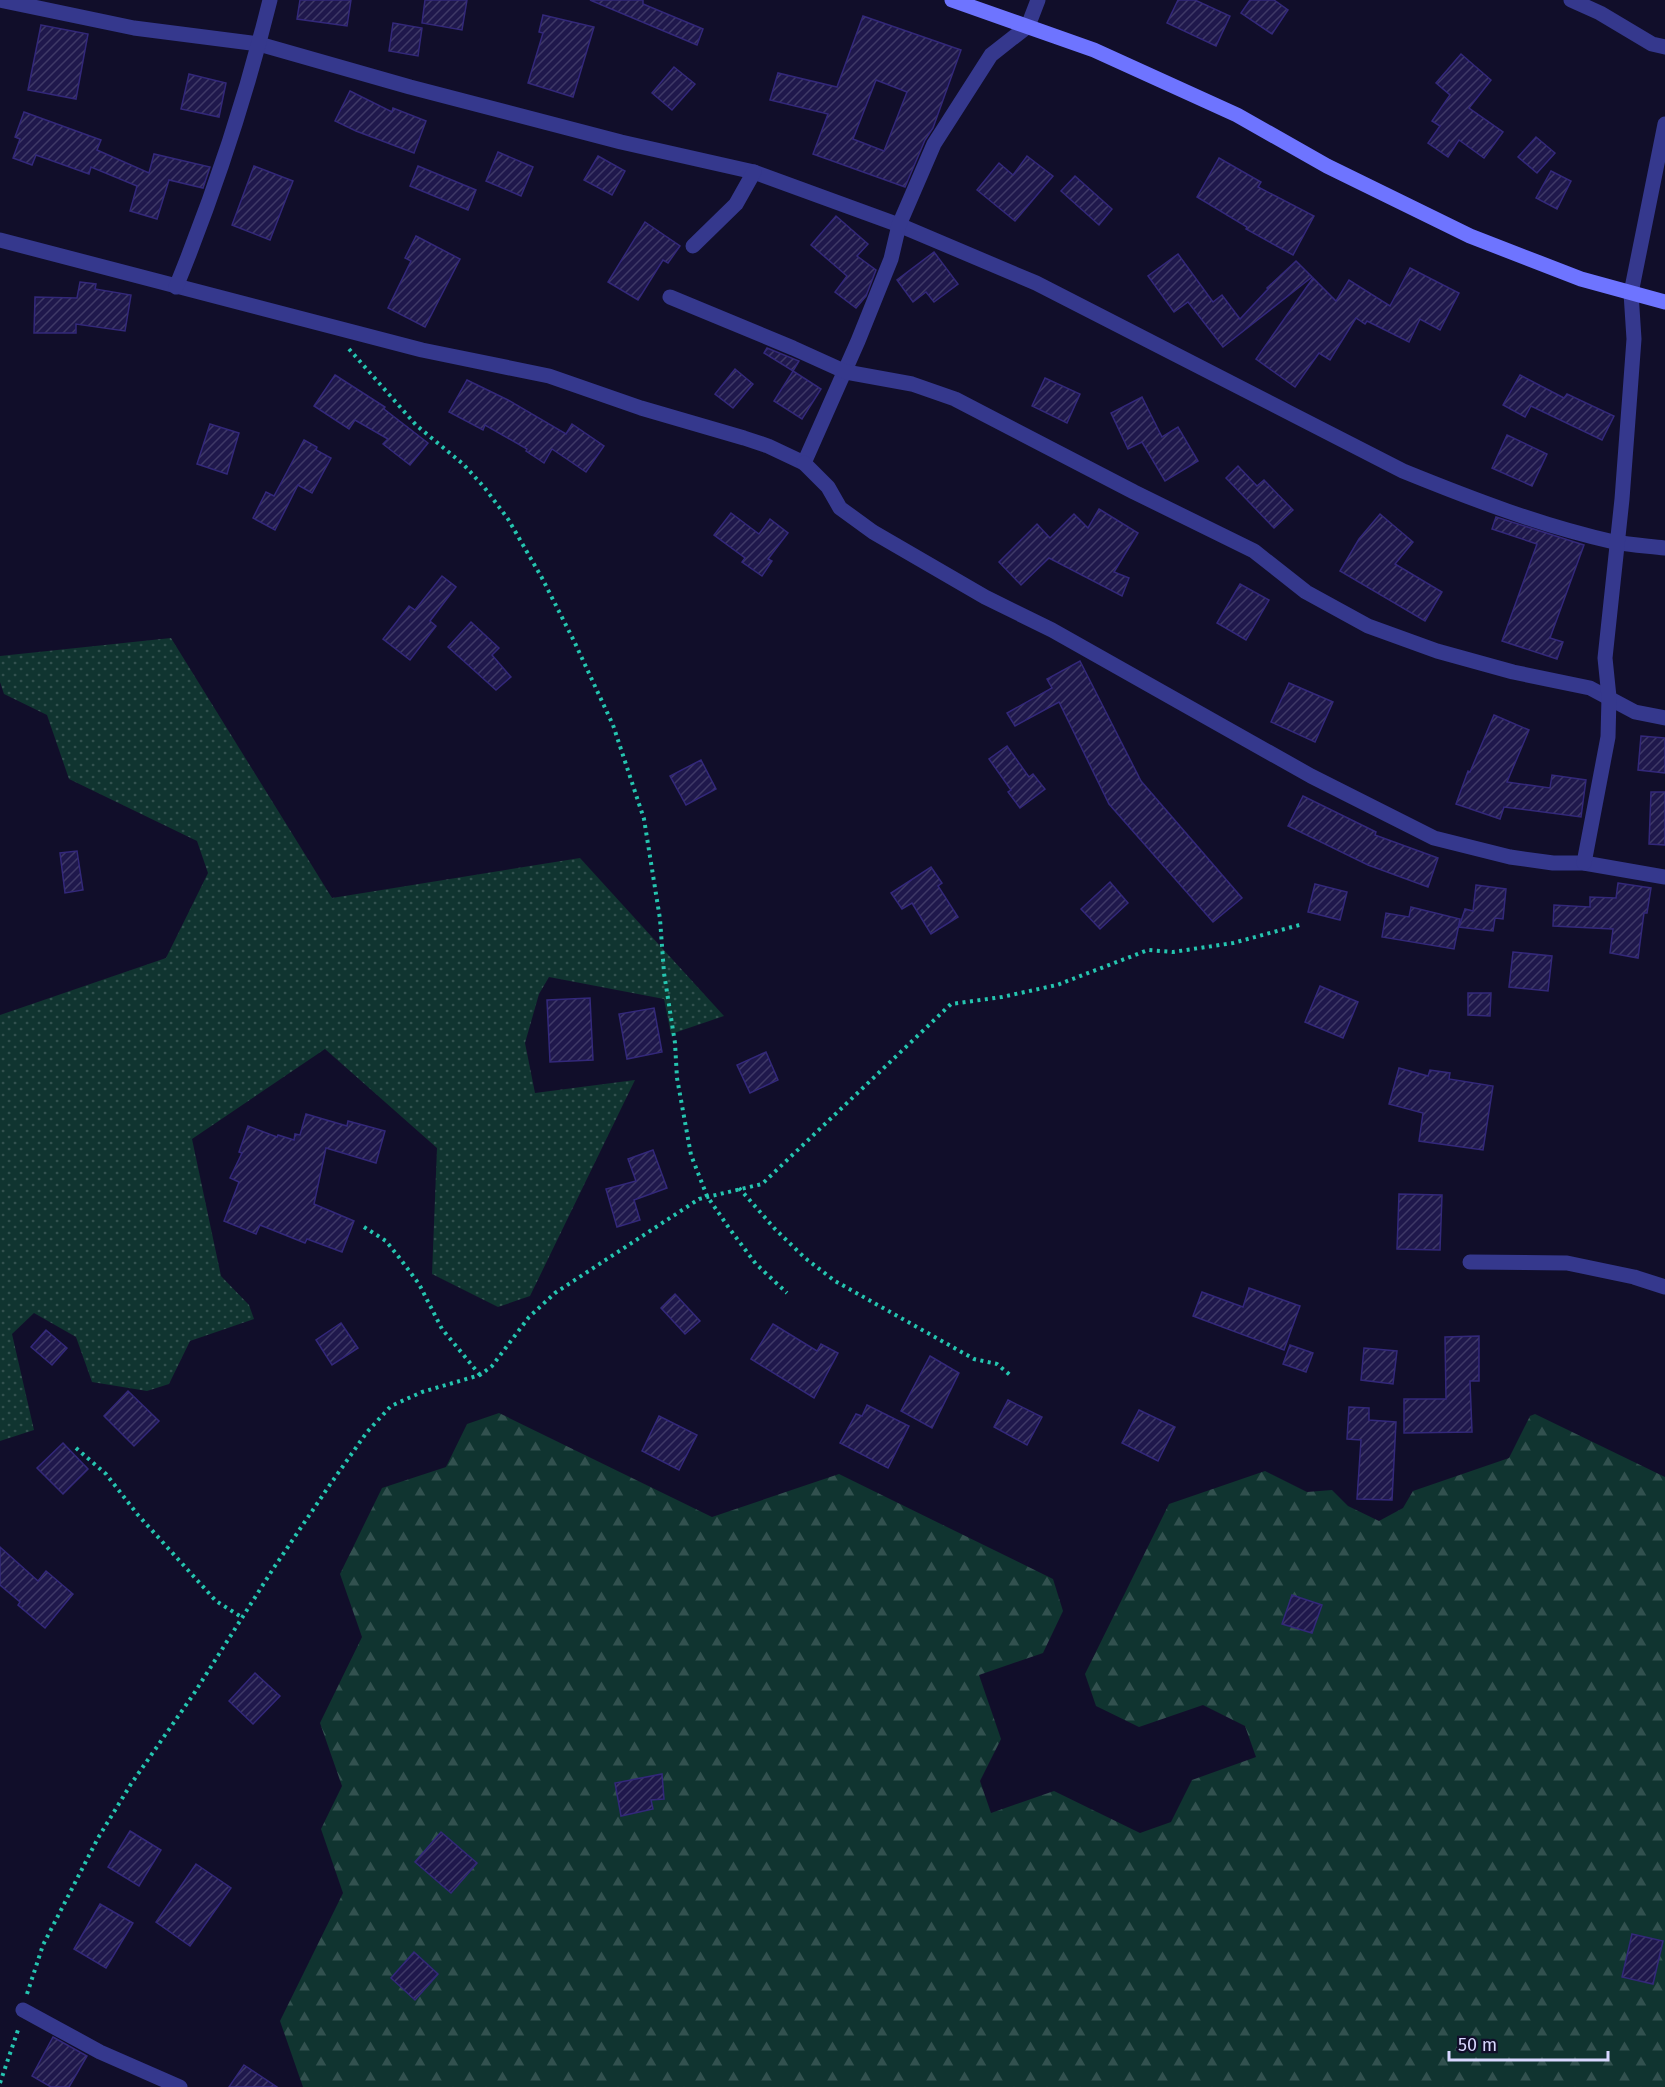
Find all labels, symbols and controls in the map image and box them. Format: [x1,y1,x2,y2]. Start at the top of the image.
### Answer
scale bar [1449,2024,1608,2062]
text: 50 m [1458,2034,1497,2056]

